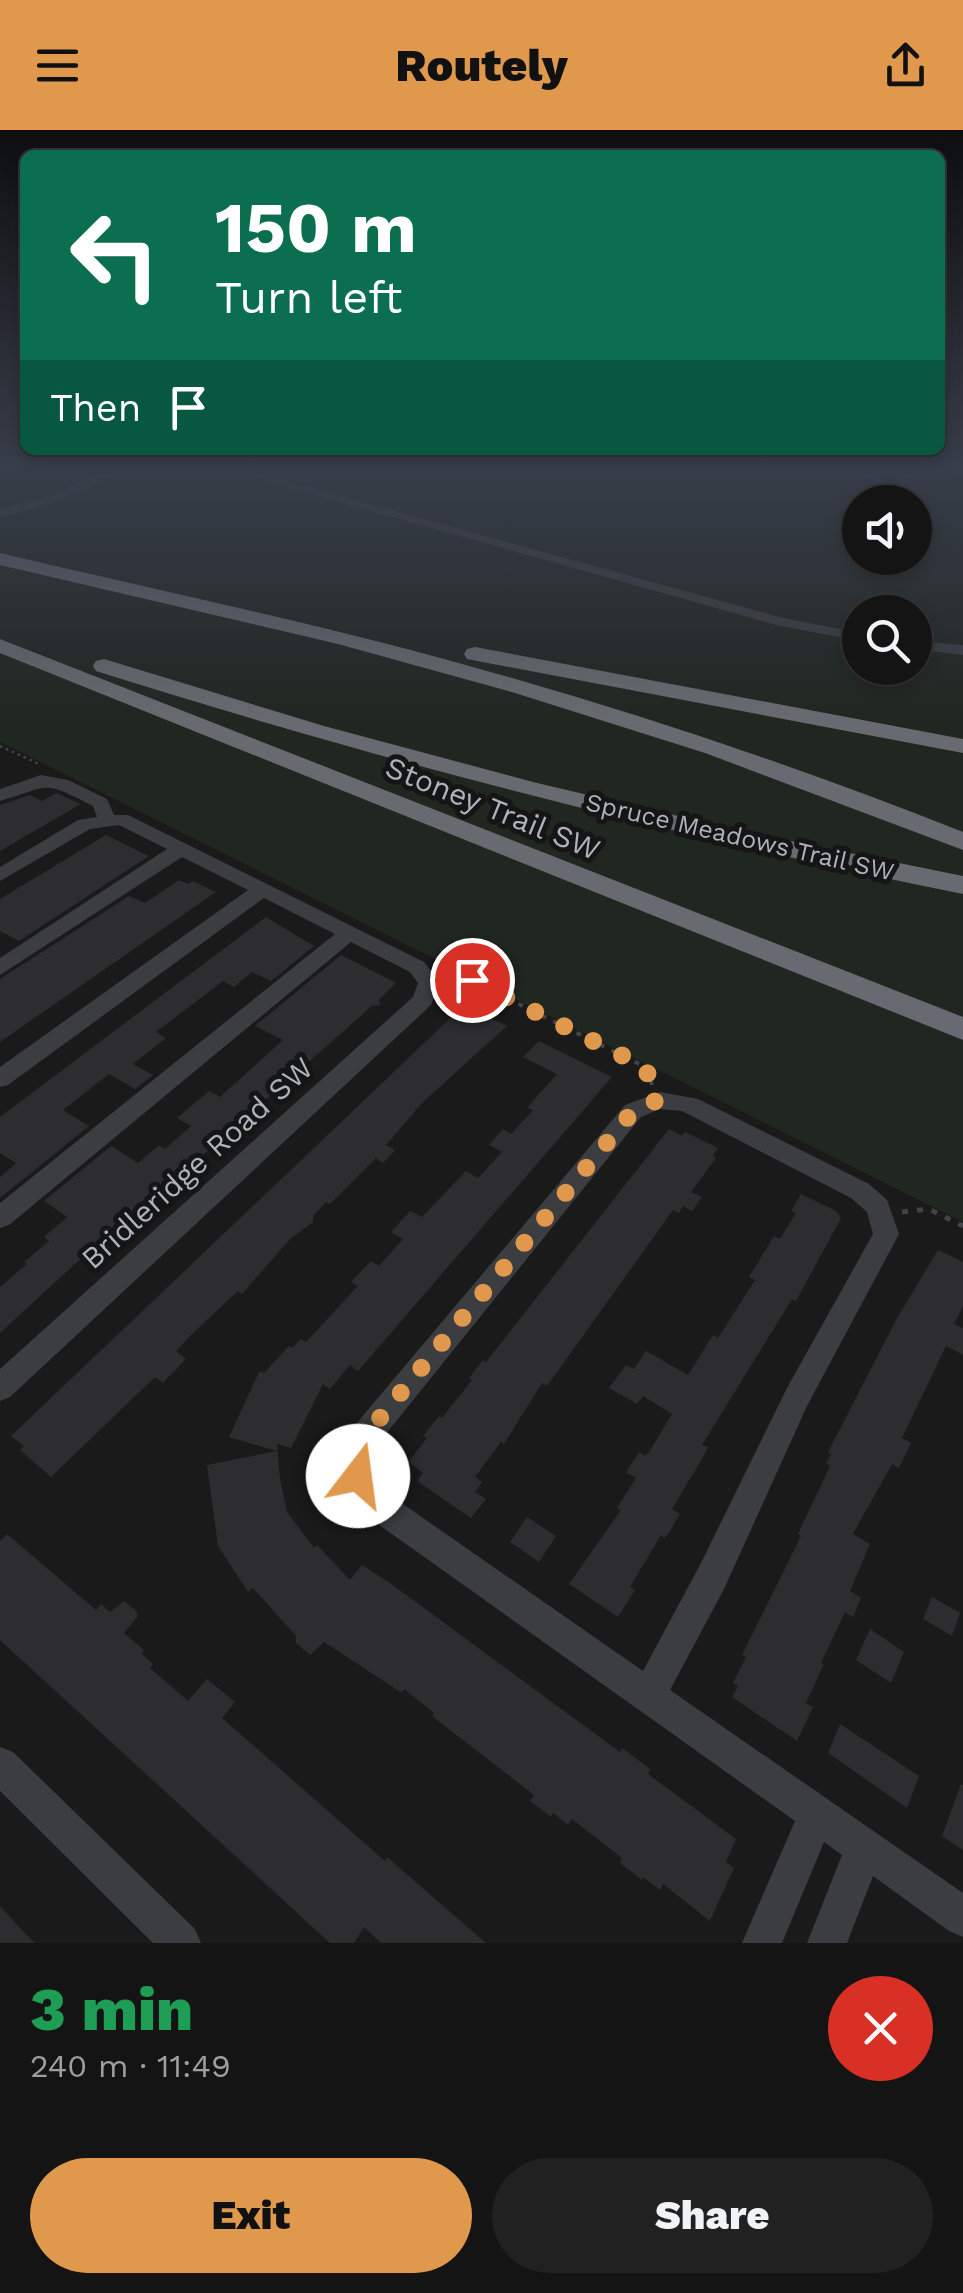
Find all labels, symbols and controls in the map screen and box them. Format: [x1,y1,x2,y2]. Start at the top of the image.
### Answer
icon: menu [30,38,85,93]
icon: share [878,38,933,93]
text: Routely [395,39,568,92]
text: 150 m [215,187,417,269]
icon: left [50,190,180,320]
text: Turn left [215,271,402,324]
icon: arrive [161,380,216,435]
text: Then [50,386,141,430]
map controls [842,485,932,685]
button: sound [842,485,932,575]
button: search [842,595,932,685]
street label: Stoney Trail SW [381,749,605,867]
street label: Spruce Meadows Trail SW [583,787,897,887]
pin [430,938,515,1023]
icon: arrive [445,953,500,1008]
street label: Bridleridge Road SW [74,1050,320,1276]
position arrow [306,1424,410,1528]
text: 3 min [30,1974,193,2045]
button: close [828,1976,933,2081]
text: 240 m · 11:49 [30,2047,231,2085]
button: Exit [30,2158,472,2273]
button: Share [492,2158,933,2273]

